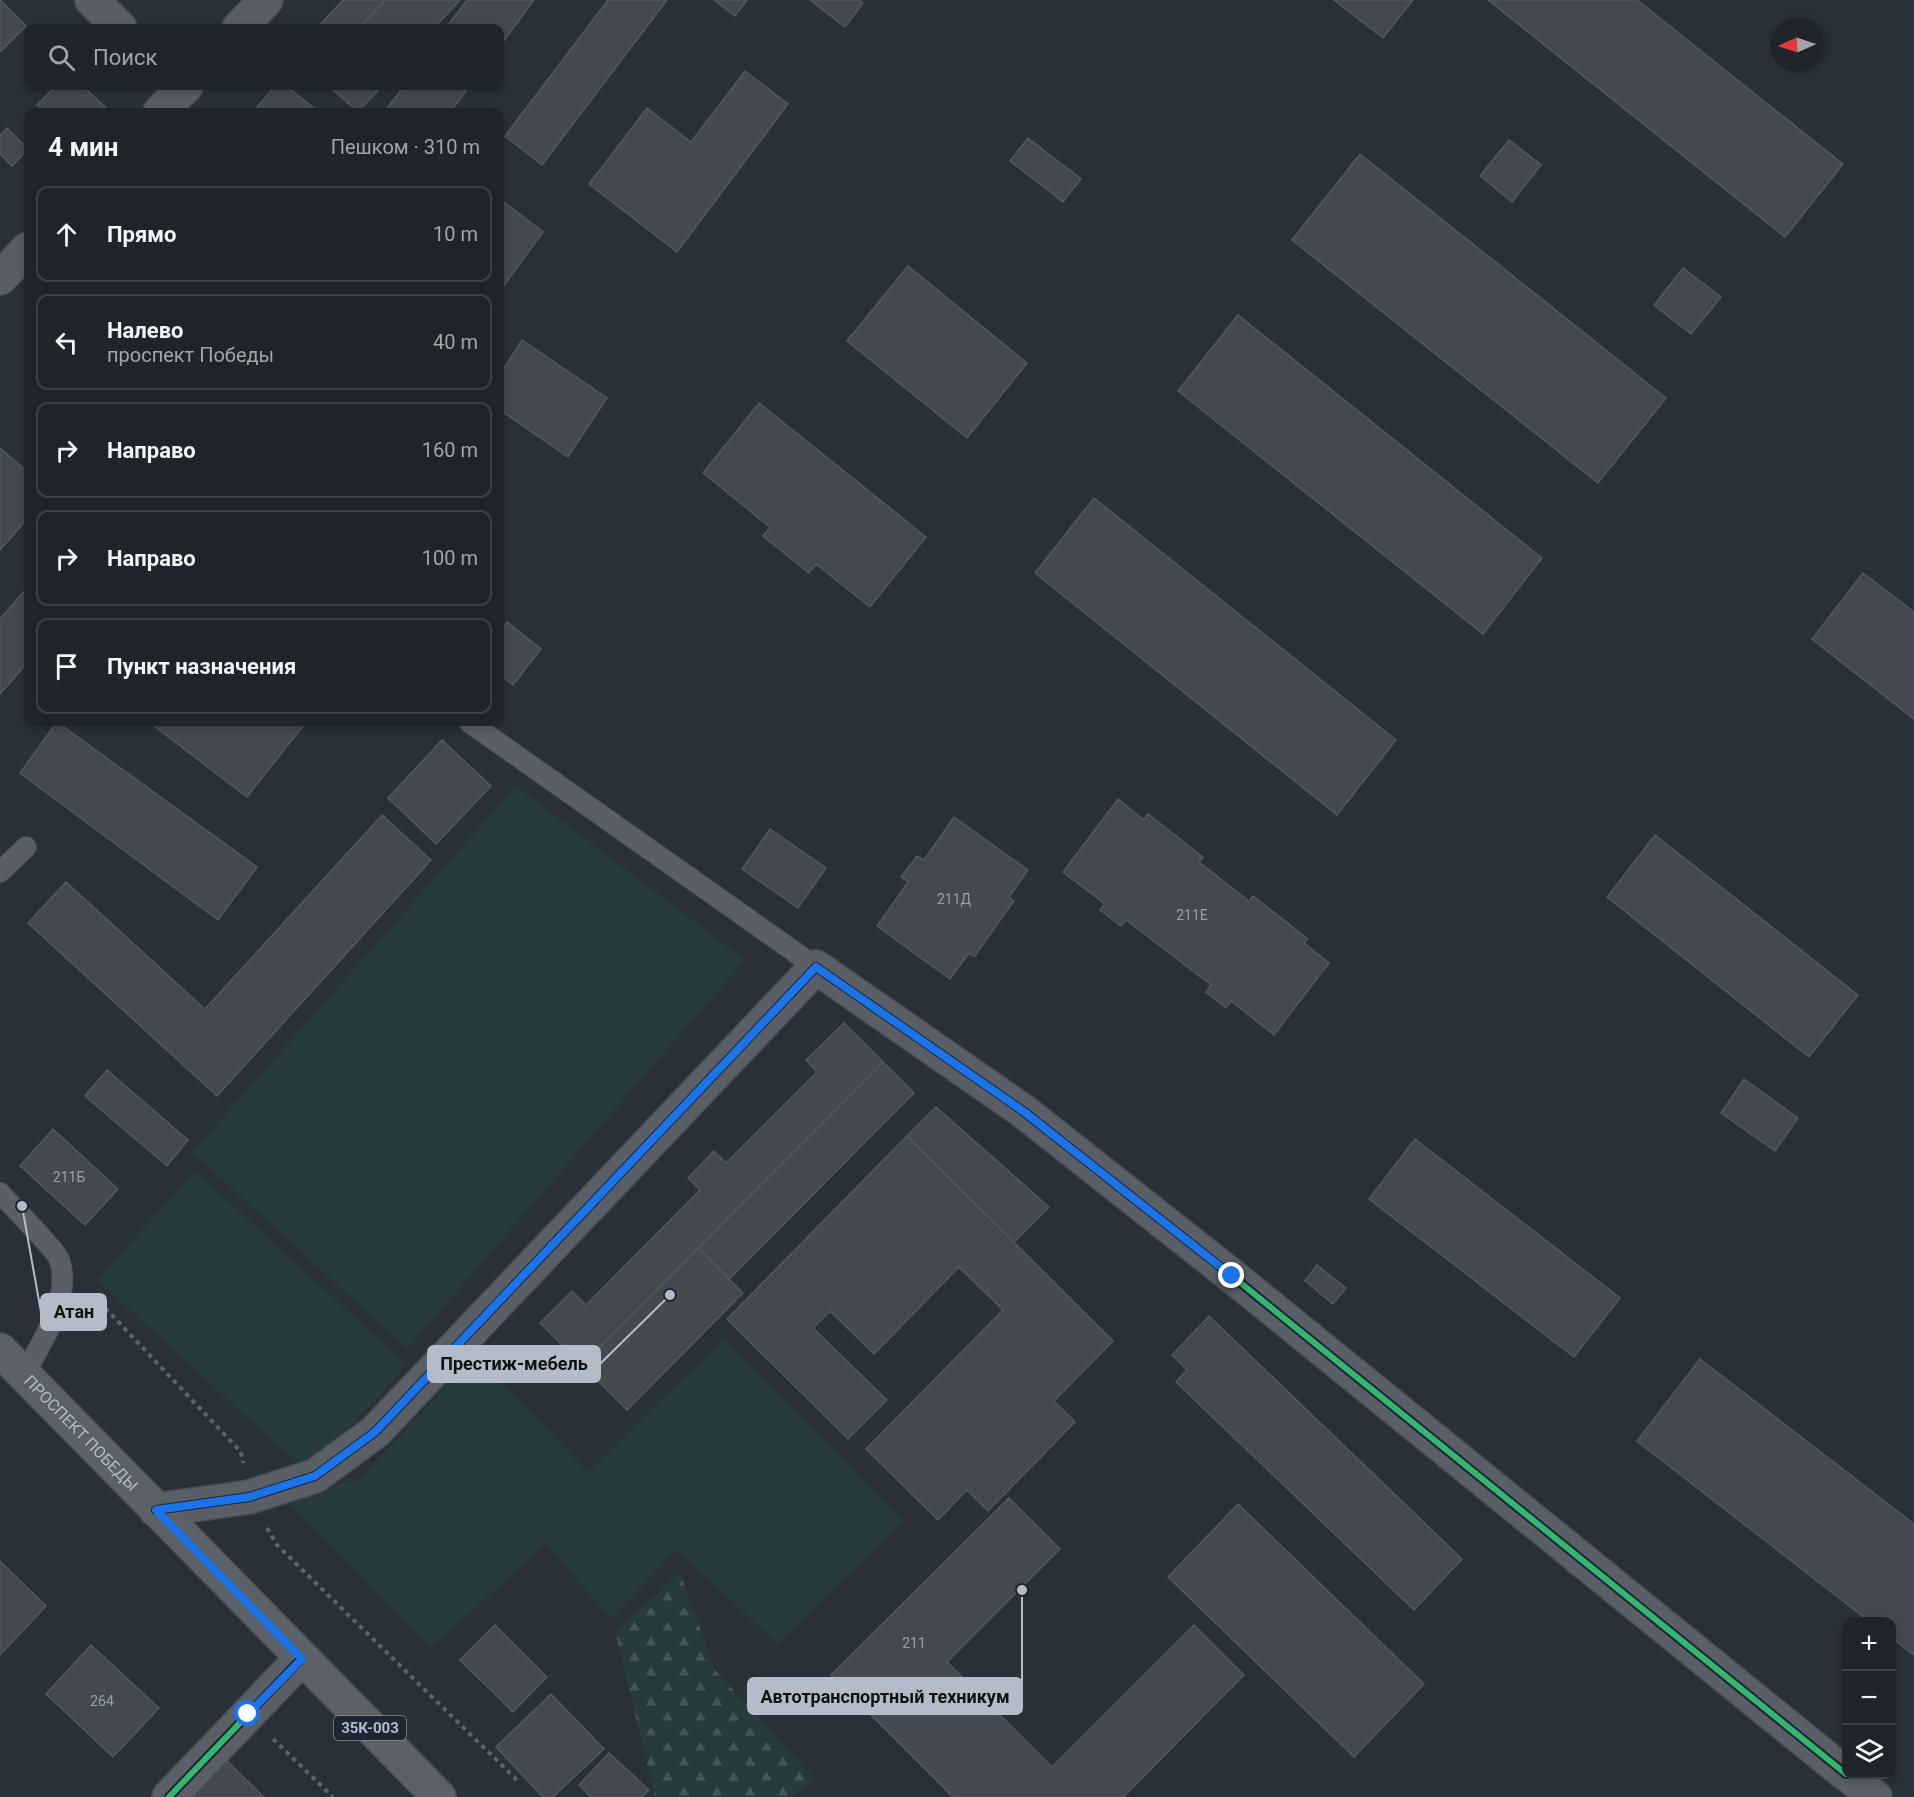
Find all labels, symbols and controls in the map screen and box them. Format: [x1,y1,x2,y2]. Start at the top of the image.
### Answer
north arrow [1770,18,1824,72]
search box [24,24,504,90]
icon: search [45,41,78,74]
text: Поиск [93,45,157,70]
text: 4 мин [48,132,119,162]
text: Пешком · 310 m [331,135,480,159]
icon: ahead [50,218,83,251]
text: Прямо [107,222,176,247]
text: 10 m [433,222,478,246]
text: Налево [107,318,184,343]
icon: left [50,326,83,359]
text: 40 m [433,330,478,354]
text: проспект Победы [107,343,274,367]
icon: right [50,434,83,467]
text: Направо [107,438,196,463]
text: 160 m [422,438,478,462]
icon: right [50,542,83,575]
text: Направо [107,546,196,571]
text: 100 m [422,546,478,570]
icon: arrive [50,650,83,683]
text: Пункт назначения [107,654,296,679]
house number: 211Д [937,891,972,907]
house number: 211Е [1176,907,1208,923]
house number: 211Б [53,1169,85,1185]
route end [1218,1262,1244,1288]
callout: Атан [41,1294,106,1330]
text: Атан [54,1301,94,1322]
callout: Престиж-мебель [428,1346,600,1382]
text: Престиж-мебель [440,1353,588,1374]
street label: ПРОСПЕКТ ПОБЕДЫ [20,1371,142,1495]
map controls [1842,1617,1896,1779]
button: + [1842,1617,1896,1671]
house number: 211 [902,1635,926,1651]
button: − [1842,1671,1896,1725]
callout: Автотранспортный техникум [748,1678,1022,1714]
text: Автотранспортный техникум [760,1686,1010,1707]
house number: 264 [90,1693,114,1709]
route start [234,1700,260,1726]
road number: 35К-003 [334,1716,406,1740]
button: layers [1842,1725,1896,1779]

